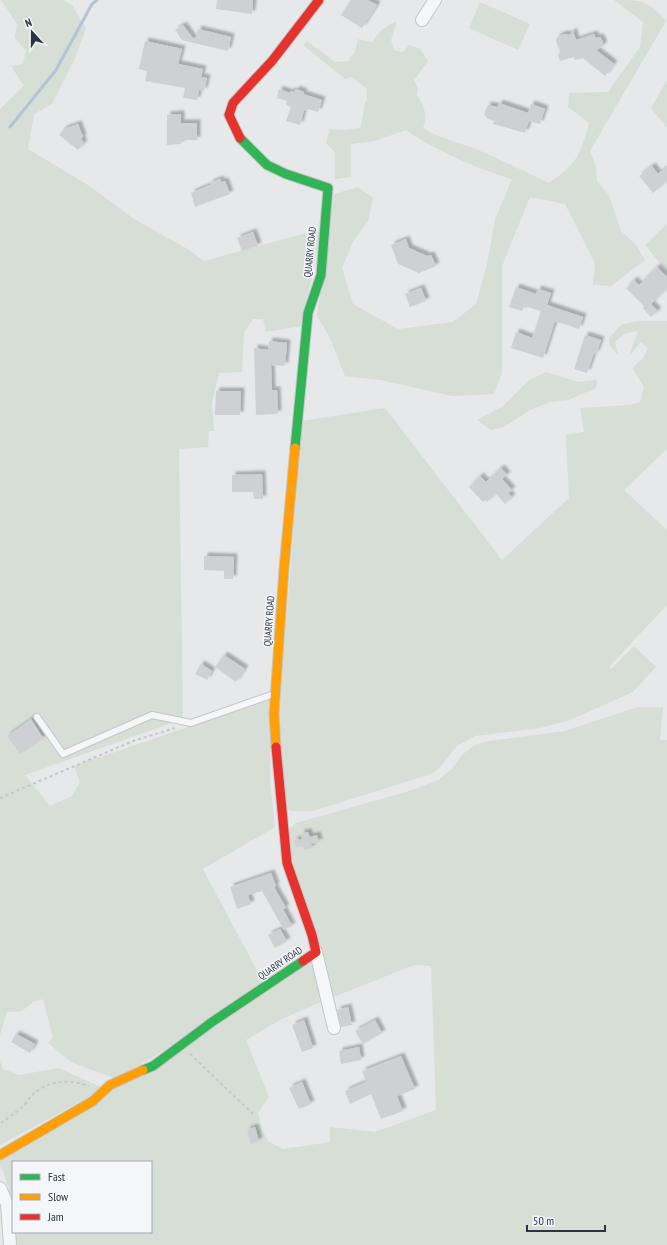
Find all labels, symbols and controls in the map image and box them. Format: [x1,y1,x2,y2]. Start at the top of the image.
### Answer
north arrow [12,12,52,52]
text: N [23,15,34,30]
street label: QUARRY ROAD [301,226,319,278]
street label: QUARRY ROAD [261,595,277,647]
street label: QUARRY ROAD [255,943,305,983]
legend [12,1161,152,1233]
text: Fast [48,1169,66,1184]
text: Slow [48,1189,69,1204]
scale bar [527,1207,605,1233]
text: Jam [47,1209,64,1224]
text: 50 m [533,1213,554,1228]

